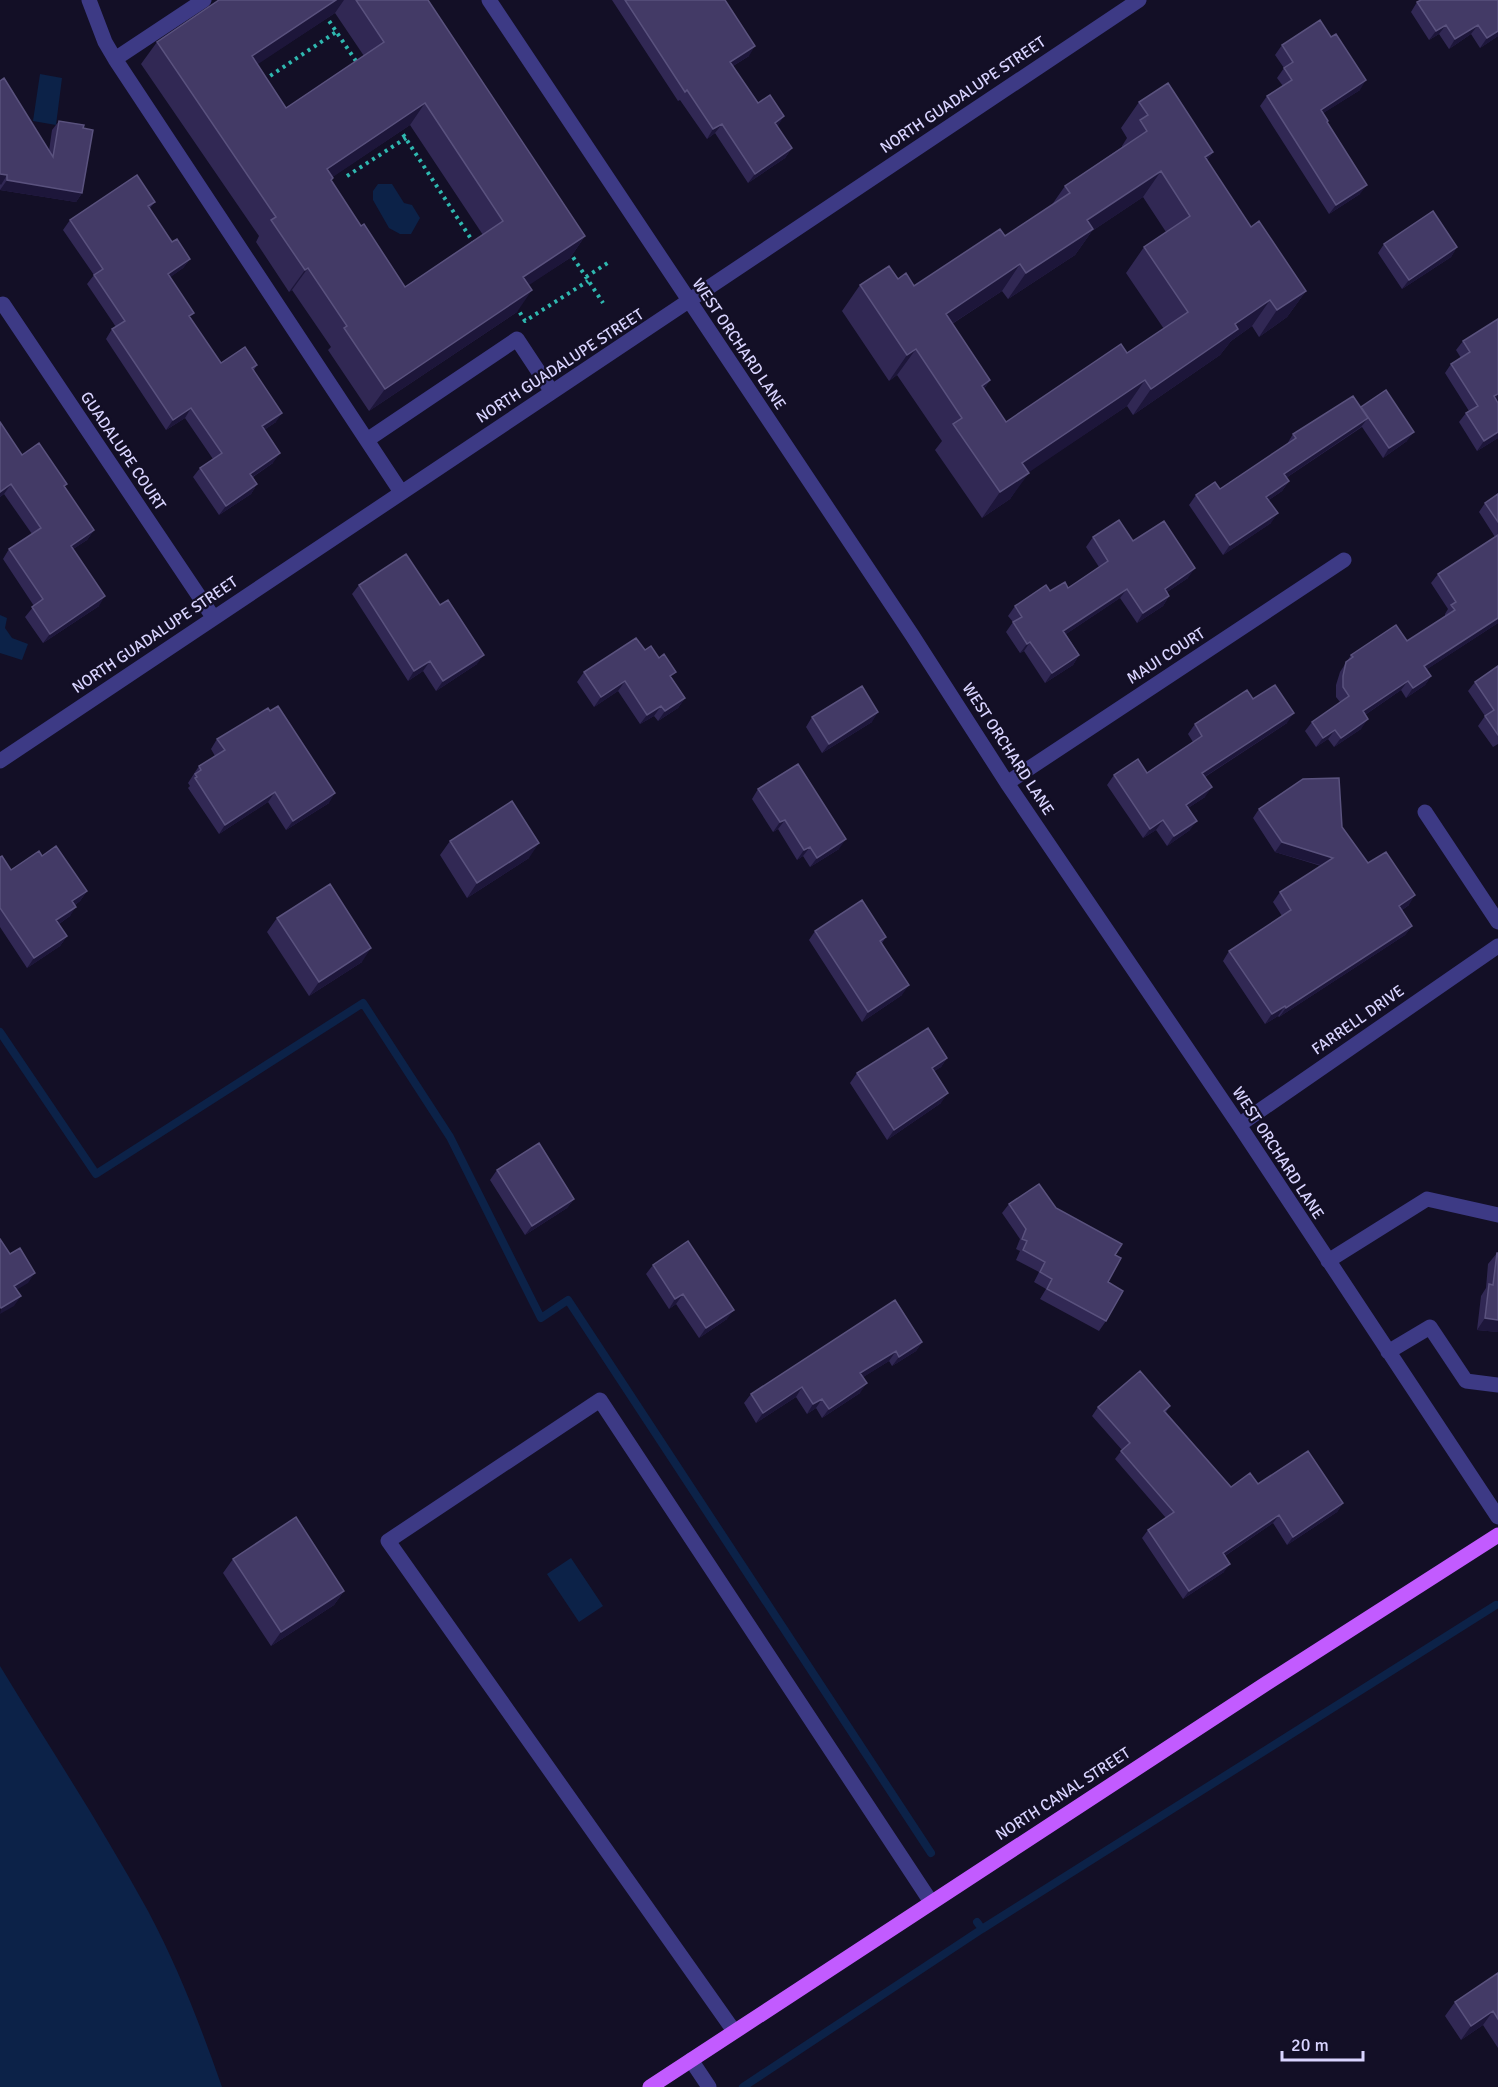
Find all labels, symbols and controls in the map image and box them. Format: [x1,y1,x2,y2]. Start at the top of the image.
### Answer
street label: NORTH GUADALUPE STREET [876,32,1050,158]
street label: WEST ORCHARD LANE [688,275,790,413]
street label: NORTH GUADALUPE STREET [473,304,648,428]
street label: GUADALUPE COURT [76,388,170,514]
street label: NORTH GUADALUPE STREET [68,572,242,698]
street label: MAUI COURT [1123,623,1209,689]
street label: WEST ORCHARD LANE [958,679,1058,819]
street label: FARRELL DRIVE [1308,981,1408,1059]
street label: WEST ORCHARD LANE [1228,1083,1328,1223]
street label: NORTH CANAL STREET [992,1743,1134,1845]
scale bar [1282,2024,1363,2062]
text: 20 m [1291,2034,1329,2056]

